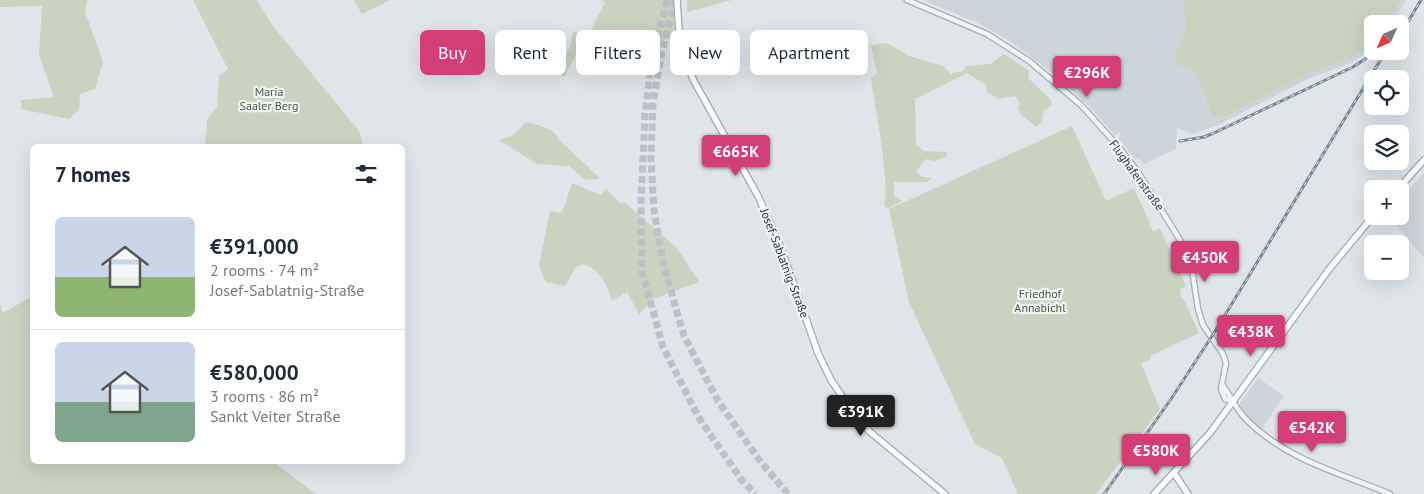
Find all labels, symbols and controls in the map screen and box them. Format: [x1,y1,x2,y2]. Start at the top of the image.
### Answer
north arrow [1364,15,1409,60]
map controls [1364,15,1409,280]
chip: Buy [420,30,485,75]
chip: Rent [495,30,566,75]
chip: Filters [576,30,660,75]
chip: New [670,30,740,75]
chip: Apartment [750,30,868,75]
pin: €296K [1052,56,1122,98]
text: €296K [1064,62,1110,82]
button: locate [1364,70,1409,115]
park label: Maria Saaler Berg [240,84,298,113]
button: layers [1364,125,1409,170]
pin: €665K [701,134,771,177]
street label: Flughafenstraße [1106,137,1168,213]
text: €665K [713,141,759,161]
icon: filters [352,160,380,188]
text: 7 homes [55,161,130,188]
button: + [1364,180,1409,225]
street label: Josef-Sablatnig-Straße [757,205,813,320]
text: €391,000 [210,233,299,260]
button: − [1364,235,1409,280]
icon: home [95,237,155,297]
pin: €450K [1170,240,1240,283]
text: €450K [1182,247,1228,267]
text: 2 rooms · 74 m² [210,260,319,280]
text: Josef-Sablatnig-Straße [210,280,364,300]
park label: Friedhof Annabichl [1014,286,1066,315]
pin: €438K [1216,314,1286,357]
text: €438K [1228,321,1274,341]
text: €580,000 [210,359,299,386]
icon: home [95,362,155,422]
text: 3 rooms · 86 m² [210,386,319,406]
pin: €391K [826,394,896,437]
text: €391K [838,401,884,421]
text: Sankt Veiter Straße [210,406,341,426]
pin: €542K [1277,410,1347,453]
text: €542K [1289,417,1335,437]
pin: €580K [1121,434,1191,476]
text: €580K [1133,440,1179,460]

